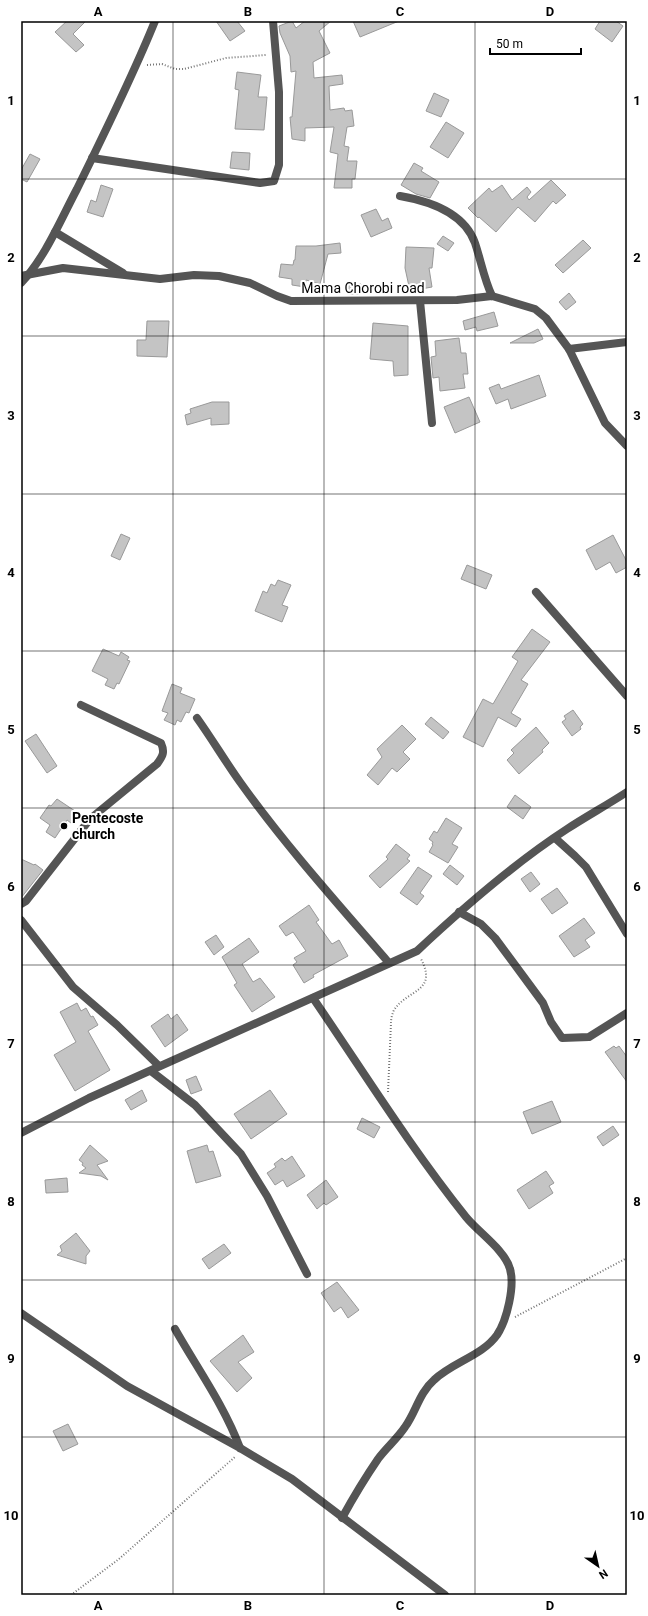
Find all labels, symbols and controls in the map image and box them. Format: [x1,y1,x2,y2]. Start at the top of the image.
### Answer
text: A [94,4,103,19]
text: B [244,4,252,19]
text: C [396,4,405,19]
text: D [546,4,554,19]
scale bar [490,30,581,56]
text: 50 m [496,37,523,51]
text: 1 [7,93,15,108]
text: 1 [633,93,641,108]
text: 2 [7,250,15,265]
text: 2 [633,250,641,265]
street label: Mama Chorobi road [301,280,425,296]
text: 3 [7,408,15,423]
text: 3 [633,408,641,423]
text: 4 [7,565,15,580]
text: 4 [633,565,641,580]
text: 5 [7,722,15,737]
text: 5 [633,722,641,737]
place label: Pentecoste church [72,810,144,842]
marker: Pentecoste church [59,821,69,831]
text: 6 [7,879,15,894]
text: 6 [633,879,641,894]
text: 7 [7,1036,15,1051]
text: 7 [633,1036,641,1051]
text: 8 [7,1194,15,1209]
text: 8 [633,1194,641,1209]
text: 9 [7,1351,15,1366]
text: 9 [633,1351,641,1366]
text: 10 [4,1508,18,1523]
text: 10 [630,1508,644,1523]
north arrow [578,1546,618,1586]
text: N [596,1566,610,1582]
text: A [94,1598,103,1613]
text: B [244,1598,252,1613]
text: C [396,1598,405,1613]
text: D [546,1598,554,1613]

